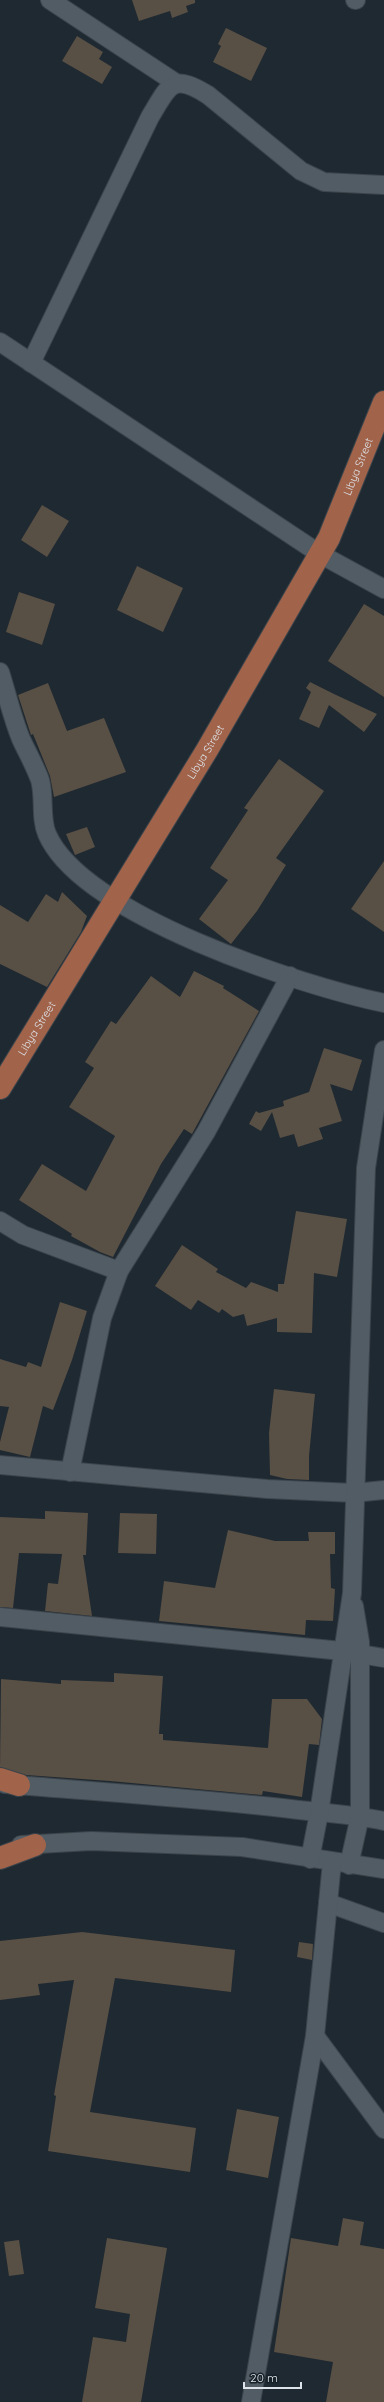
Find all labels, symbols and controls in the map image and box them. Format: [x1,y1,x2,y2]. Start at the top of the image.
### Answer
street label: Libya Street [340,435,376,497]
street label: Libya Street [184,722,227,782]
street label: Libya Street [15,998,59,1058]
scale bar [244,2364,301,2390]
text: 20 m [250,2370,278,2385]

